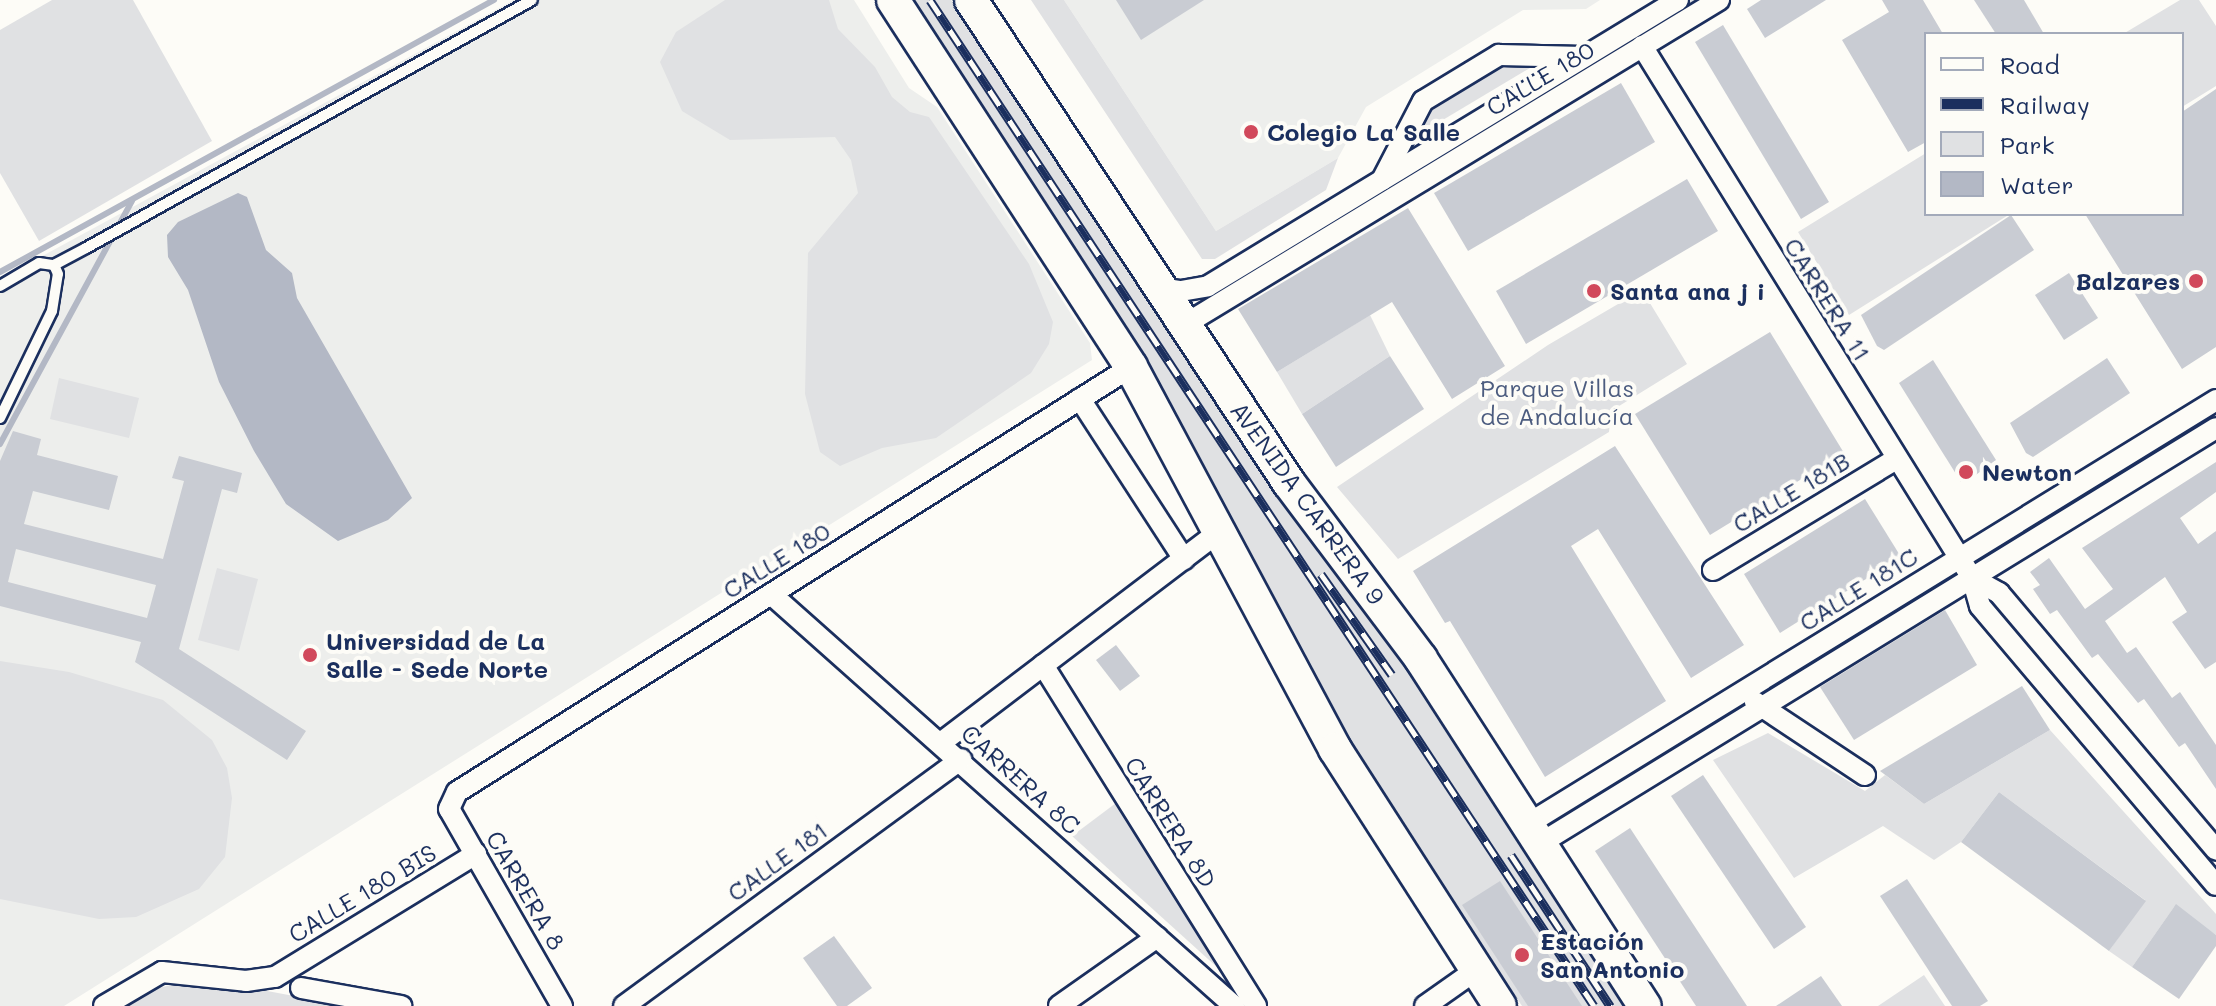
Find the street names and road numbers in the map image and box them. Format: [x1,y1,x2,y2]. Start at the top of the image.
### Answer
street label: CALLE 180 [1481,35,1599,121]
street label: CARRERA 11 [1779,232,1877,366]
street label: AVENIDA CARRERA 9 [1225,396,1391,610]
street label: CALLE 181B [1727,446,1855,538]
street label: CALLE 180 [717,516,835,604]
street label: CALLE 181C [1794,541,1922,637]
street label: CARRERA 8C [956,718,1086,840]
street label: CARRERA 8D [1119,751,1223,893]
street label: CALLE 181 [721,815,833,907]
street label: CARRERA 8 [480,825,572,955]
street label: CALLE 180 BIS [283,838,441,948]

